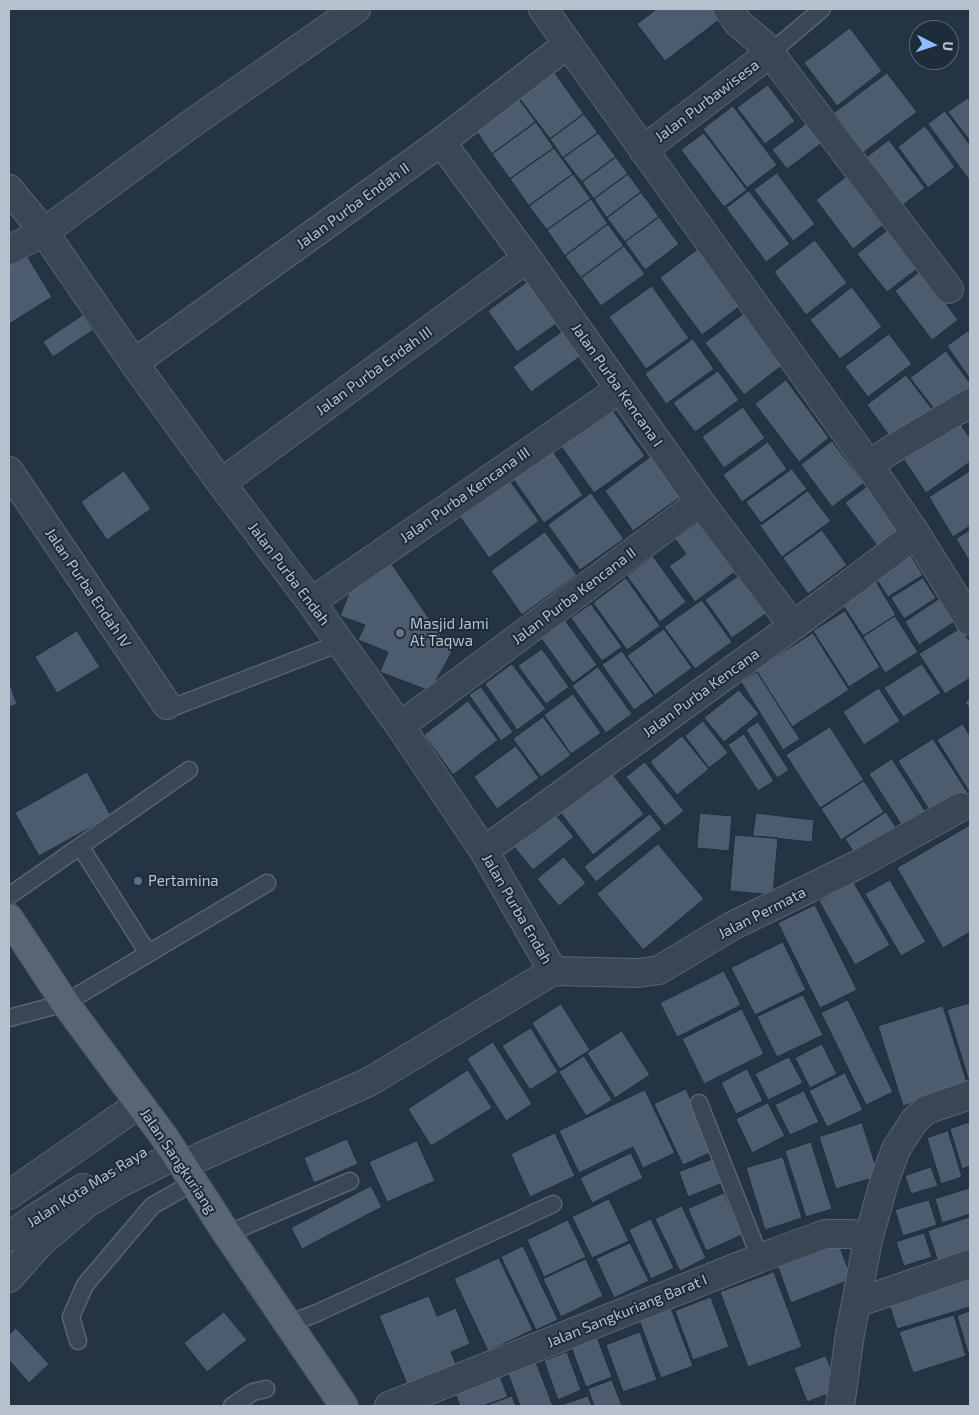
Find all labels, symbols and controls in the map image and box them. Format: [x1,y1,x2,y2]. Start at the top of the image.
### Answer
north arrow [909,20,959,70]
text: U [940,41,957,52]
street label: Jalan Purbawisesa [651,56,763,146]
street label: Jalan Purba Endah II [293,159,413,253]
street label: Jalan Purba Kencana I [568,320,666,450]
street label: Jalan Purba Endah III [312,323,436,419]
street label: Jalan Purba Kencana III [396,443,534,547]
street label: Jalan Purba Endah [244,519,334,629]
street label: Jalan Purba Endah IV [41,525,135,651]
street label: Jalan Purba Kencana II [508,543,640,649]
place label: Masjid Jami At Taqwa [410,615,489,650]
marker: Masjid Jami At Taqwa [394,627,406,639]
street label: Jalan Purba Kencana [639,645,763,741]
street label: Jalan Purba Endah [478,851,556,967]
place label: Pertamina [148,872,219,890]
marker: Pertamina [132,875,144,887]
street label: Jalan Permata [715,883,809,943]
street label: Jalan Sangkuriang [136,1105,220,1217]
street label: Jalan Kota Mas Raya [23,1143,151,1231]
street label: Jalan Sangkuriang Barat I [544,1271,710,1351]

